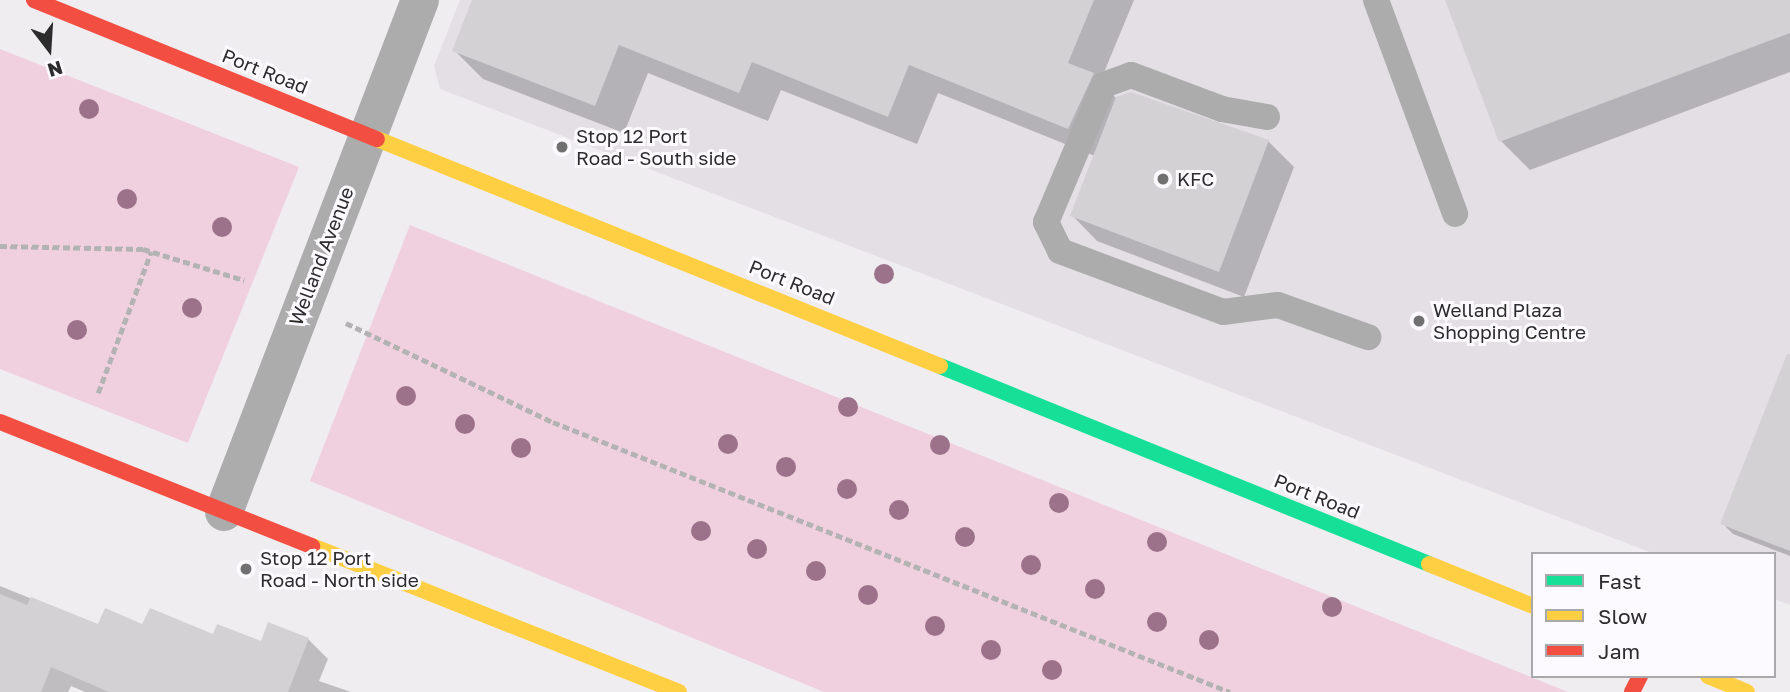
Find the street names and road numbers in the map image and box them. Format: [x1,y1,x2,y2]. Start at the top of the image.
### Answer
street label: Port Road [219,44,311,98]
street label: Welland Avenue [284,183,358,329]
street label: Port Road [746,255,838,309]
street label: Port Road [1271,469,1363,523]

